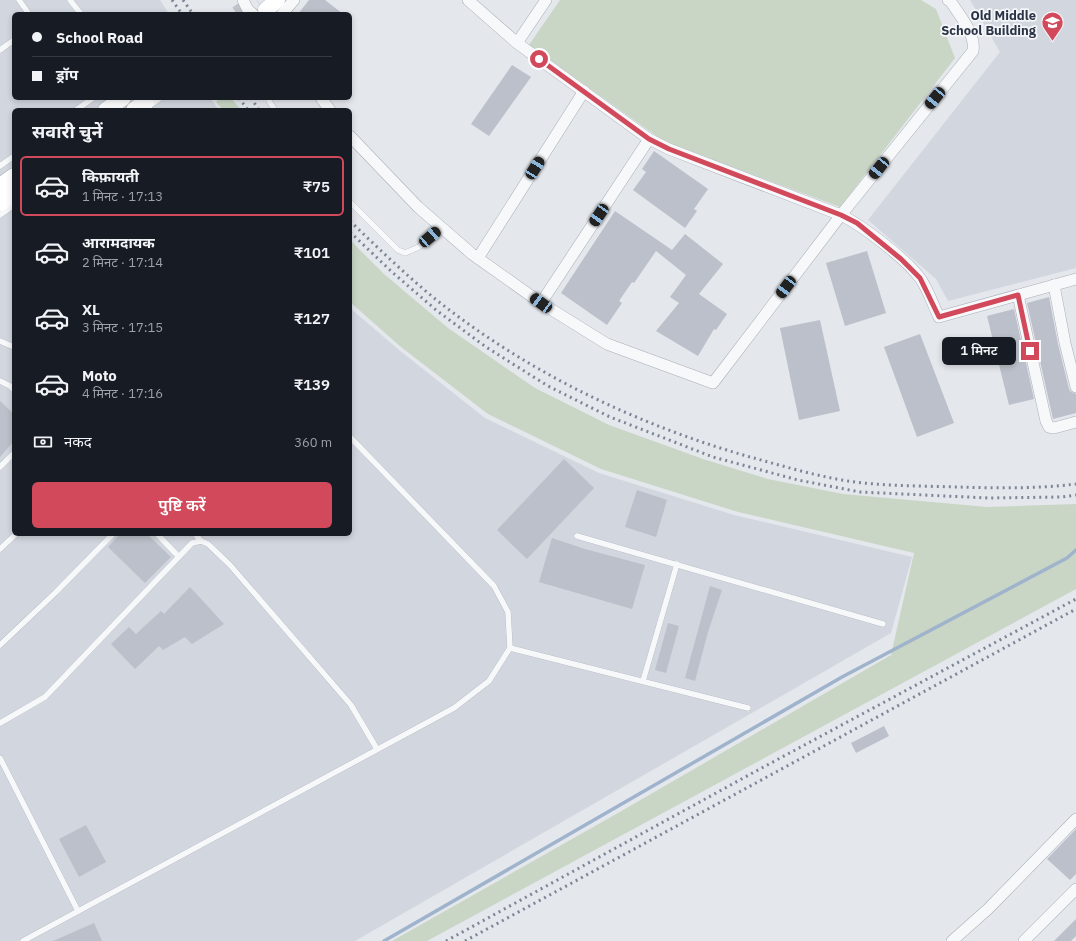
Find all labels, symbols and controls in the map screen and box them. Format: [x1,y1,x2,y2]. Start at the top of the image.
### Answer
place label: Old Middle School Building [941,7,1037,39]
school or university icon: Old Middle School Building [1039,9,1065,42]
text: School Road [56,28,143,47]
route start [530,50,548,68]
text: ड्रॉप [56,65,78,84]
car [923,85,947,111]
text: सवारी चुनें [32,120,102,143]
car [524,155,546,181]
car [867,155,891,181]
text: किफ़ायती [82,167,139,186]
icon: car [34,168,70,204]
text: ₹75 [303,177,330,196]
text: 1 मिनट · 17:13 [82,188,163,205]
car [587,202,611,228]
car [417,225,443,249]
text: आरामदायक [82,233,155,252]
icon: car [34,234,70,270]
text: ₹101 [294,243,330,262]
text: 2 मिनट · 17:14 [82,254,163,271]
car [774,274,798,300]
car [528,291,554,315]
icon: car [34,300,70,336]
text: XL [82,300,100,319]
text: ₹127 [294,309,330,328]
text: 3 मिनट · 17:15 [82,319,163,336]
callout: 1 मिनट [942,337,1016,365]
text: 1 मिनट [960,342,998,359]
route end [1021,342,1039,360]
icon: car [34,366,70,402]
text: Moto [82,366,117,385]
text: ₹139 [294,375,330,394]
text: 4 मिनट · 17:16 [82,385,163,402]
icon: cash [32,431,54,453]
text: नकद [64,432,92,451]
text: 360 m [294,434,332,451]
button: पुष्टि करें [32,482,332,528]

